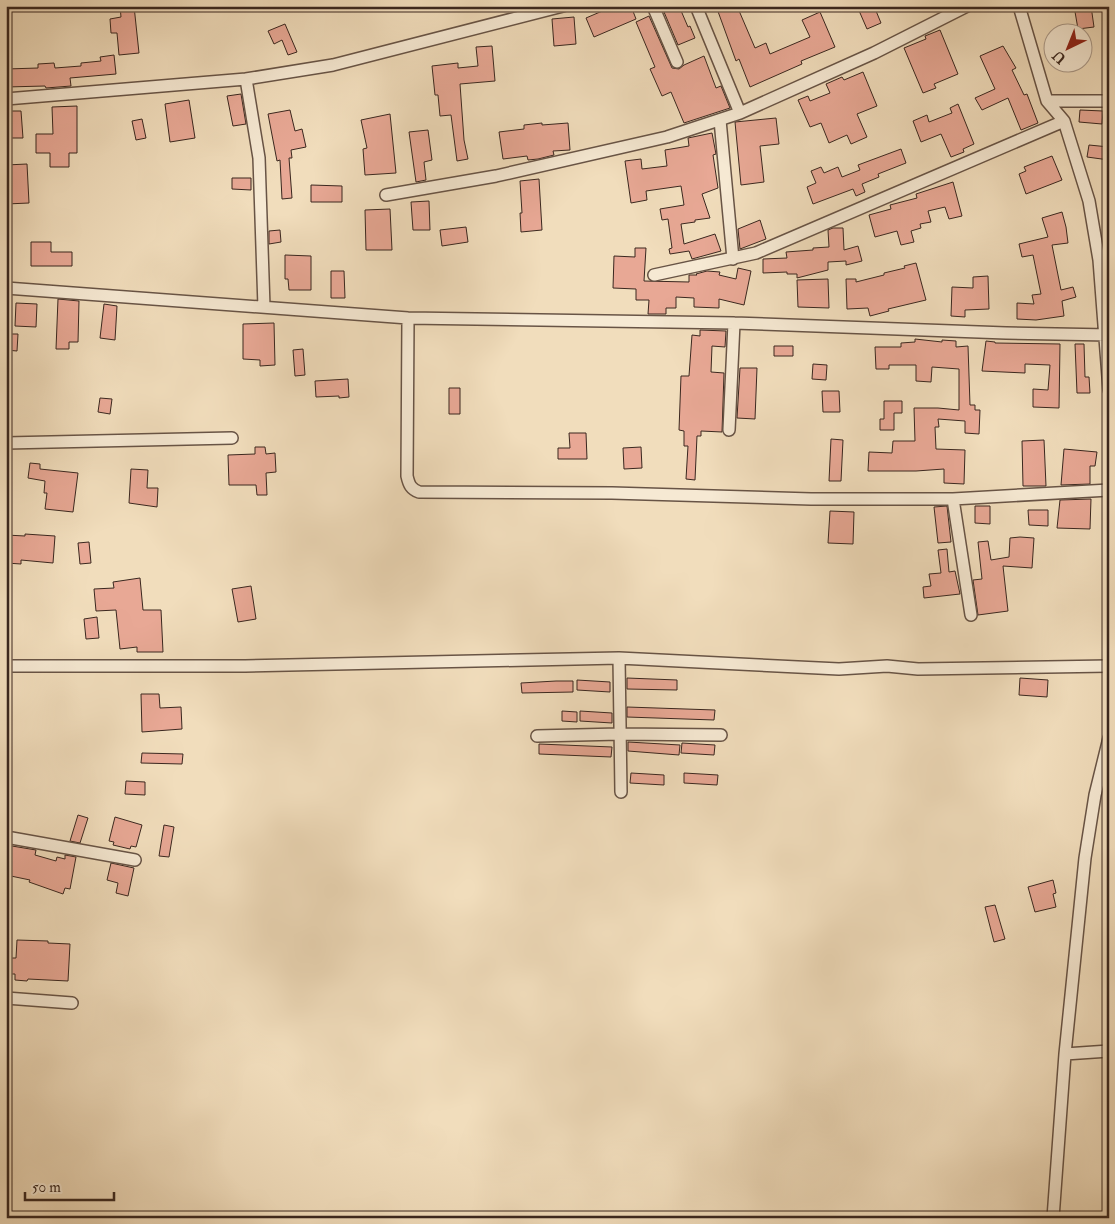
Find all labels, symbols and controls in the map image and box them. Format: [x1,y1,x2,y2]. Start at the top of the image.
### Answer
north arrow [1042,22,1092,72]
text: U [1049,47,1070,67]
scale bar [25,1169,114,1201]
text: 50 m [32,1178,61,1197]

